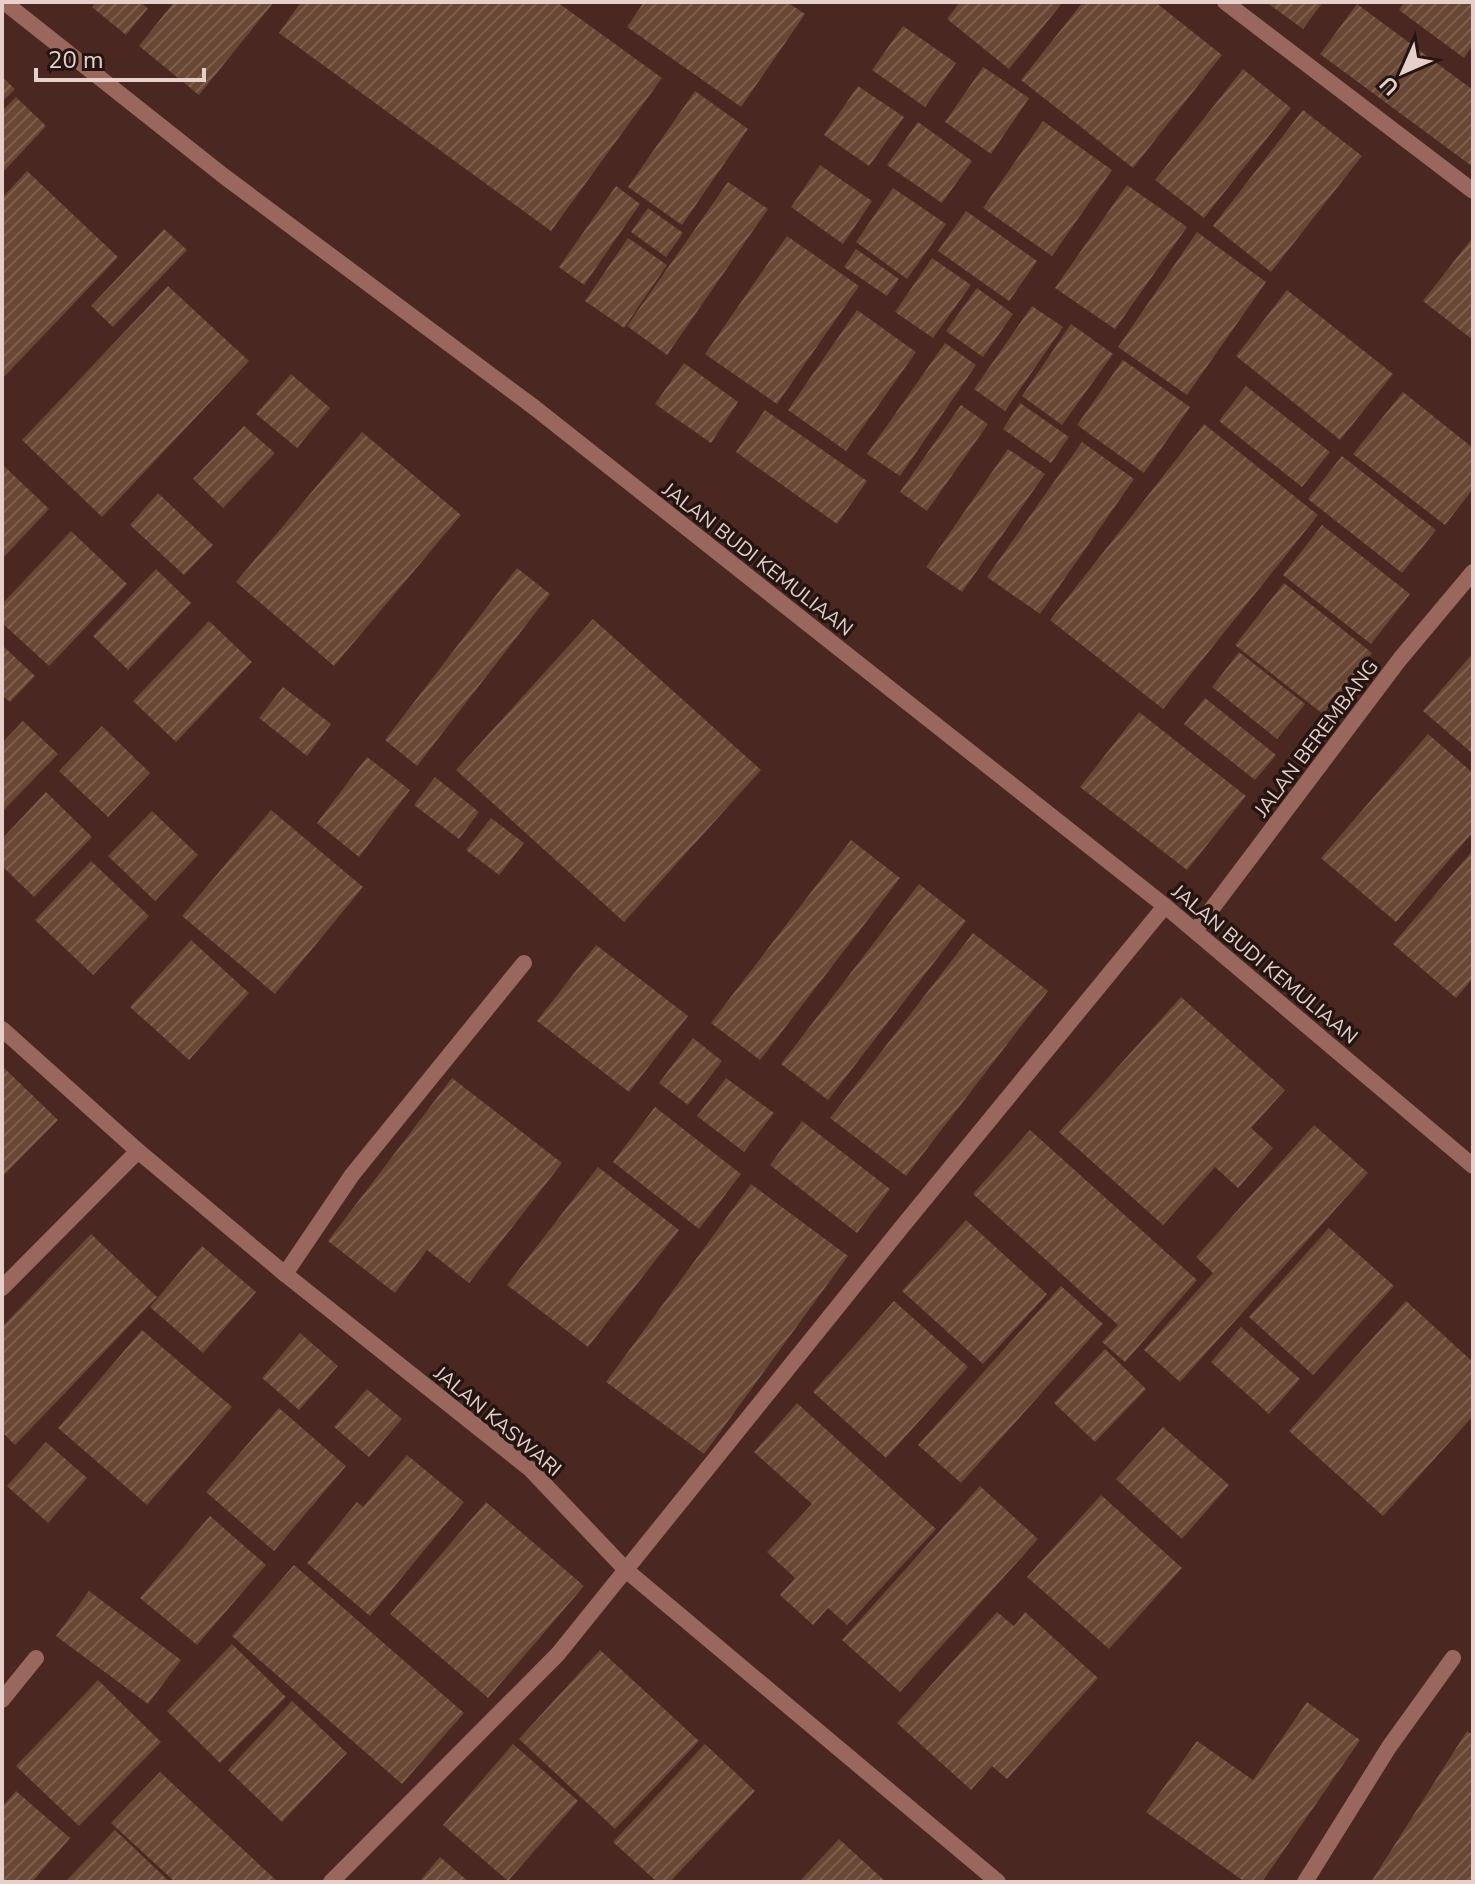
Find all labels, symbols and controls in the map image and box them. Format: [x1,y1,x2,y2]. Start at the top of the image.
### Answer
scale bar [36,32,204,82]
north arrow [1363,32,1443,112]
text: 20 m [48,44,104,76]
text: U [1373,69,1406,102]
street label: JALAN BUDI KEMULIAAN [656,476,859,642]
street label: JALAN BEREMBANG [1248,654,1385,823]
street label: JALAN BUDI KEMULIAAN [1165,878,1363,1050]
street label: JALAN KASWARI [428,1359,567,1483]

